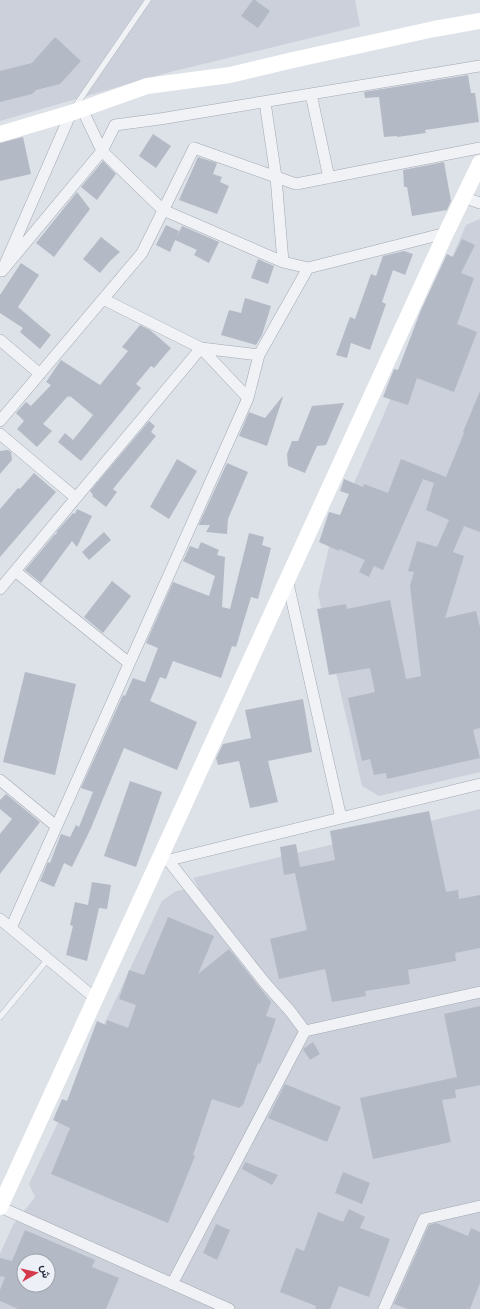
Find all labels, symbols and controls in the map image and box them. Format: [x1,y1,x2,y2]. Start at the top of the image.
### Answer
north arrow [16,1253,56,1293]
text: ش [37,1264,53,1279]

